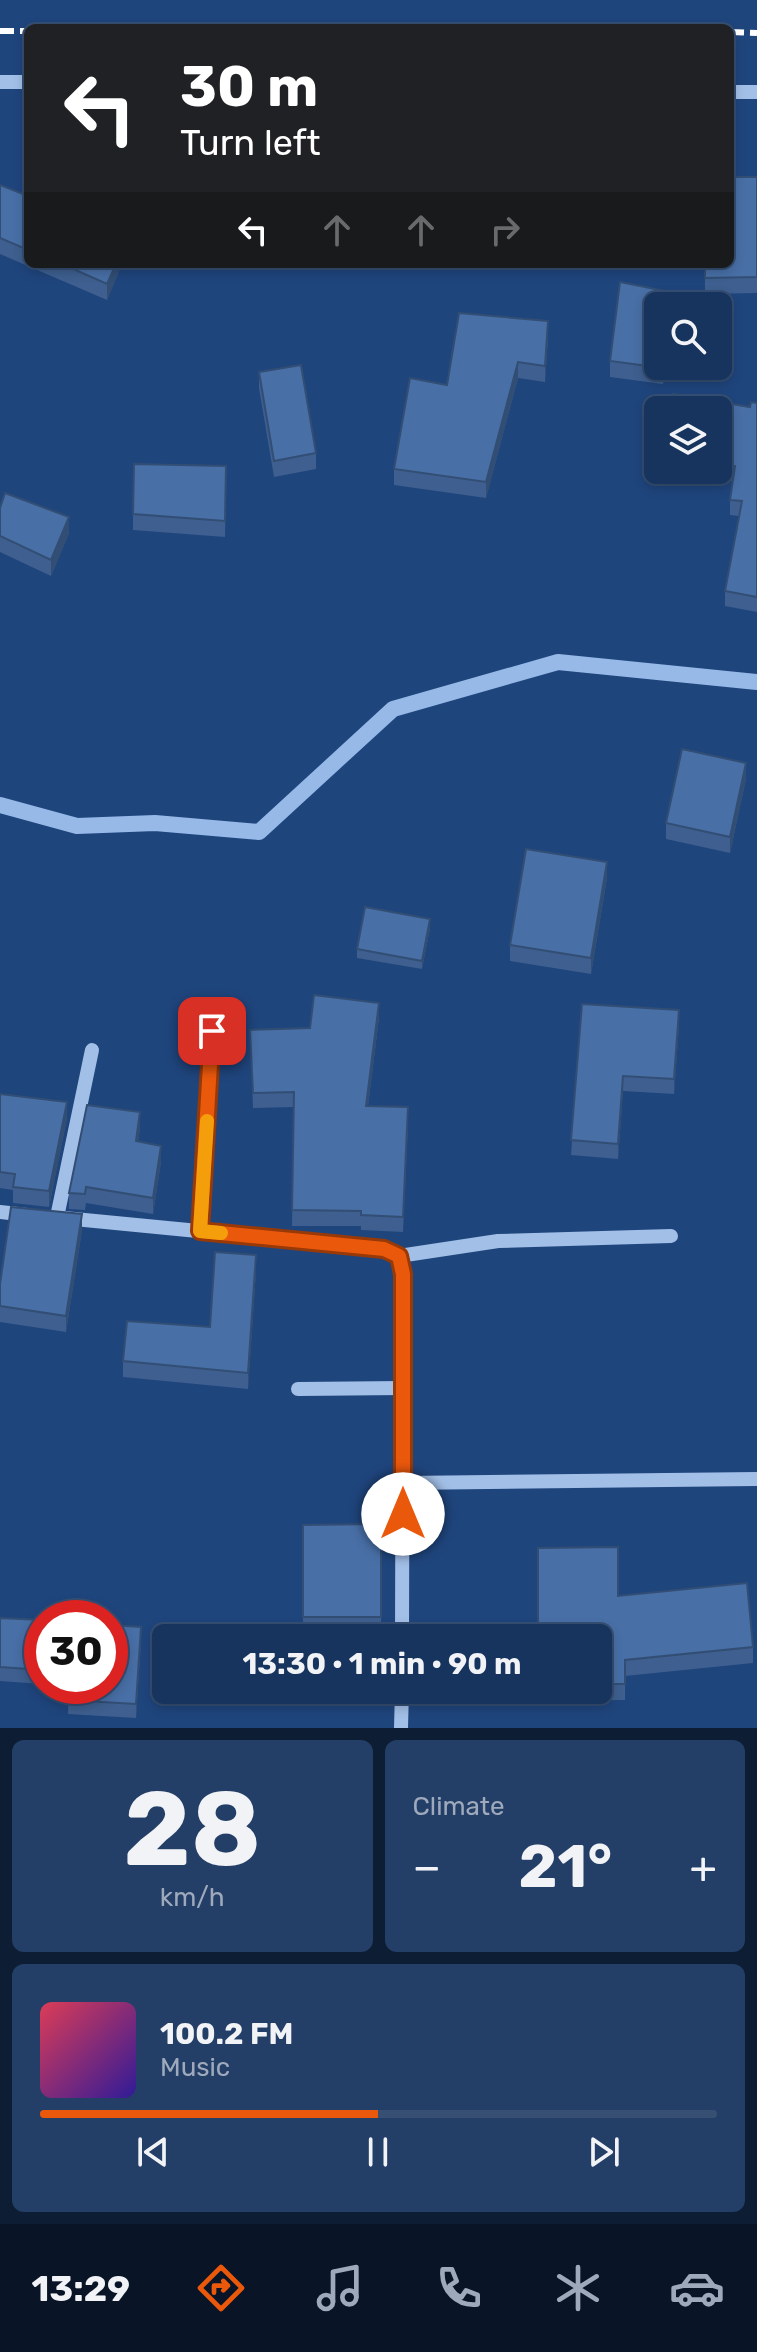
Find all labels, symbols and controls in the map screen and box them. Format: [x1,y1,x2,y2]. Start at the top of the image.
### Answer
text: 30 m [180,54,318,120]
icon: left [48,56,152,160]
text: Turn left [180,121,321,164]
icon: left [231,208,275,252]
icon: ahead [315,208,359,252]
icon: ahead [399,208,443,252]
icon: right [483,208,527,252]
map controls [644,292,732,484]
button: search [644,292,732,380]
button: layers [644,396,732,484]
pin [178,997,246,1065]
icon: arrive [190,1009,234,1053]
position arrow [361,1472,445,1556]
speed limit sign: 30 [24,1600,128,1704]
text: 13:30 · 1 min · 90 m [242,1646,522,1682]
text: 28 [123,1768,261,1891]
text: Climate [413,1791,505,1822]
text: 21° [519,1831,612,1902]
text: − [413,1841,441,1893]
text: + [690,1841,717,1893]
text: km/h [160,1882,225,1913]
text: 100.2 FM [160,2016,293,2052]
text: Music [160,2052,230,2083]
icon: previous [131,2130,175,2174]
icon: pause [356,2130,400,2174]
icon: next [582,2130,626,2174]
icon: directions [193,2260,249,2316]
icon: music [312,2260,368,2316]
icon: phone [431,2260,487,2316]
icon: climate [550,2260,606,2316]
icon: car [669,2260,725,2316]
text: 13:29 [32,2267,130,2310]

